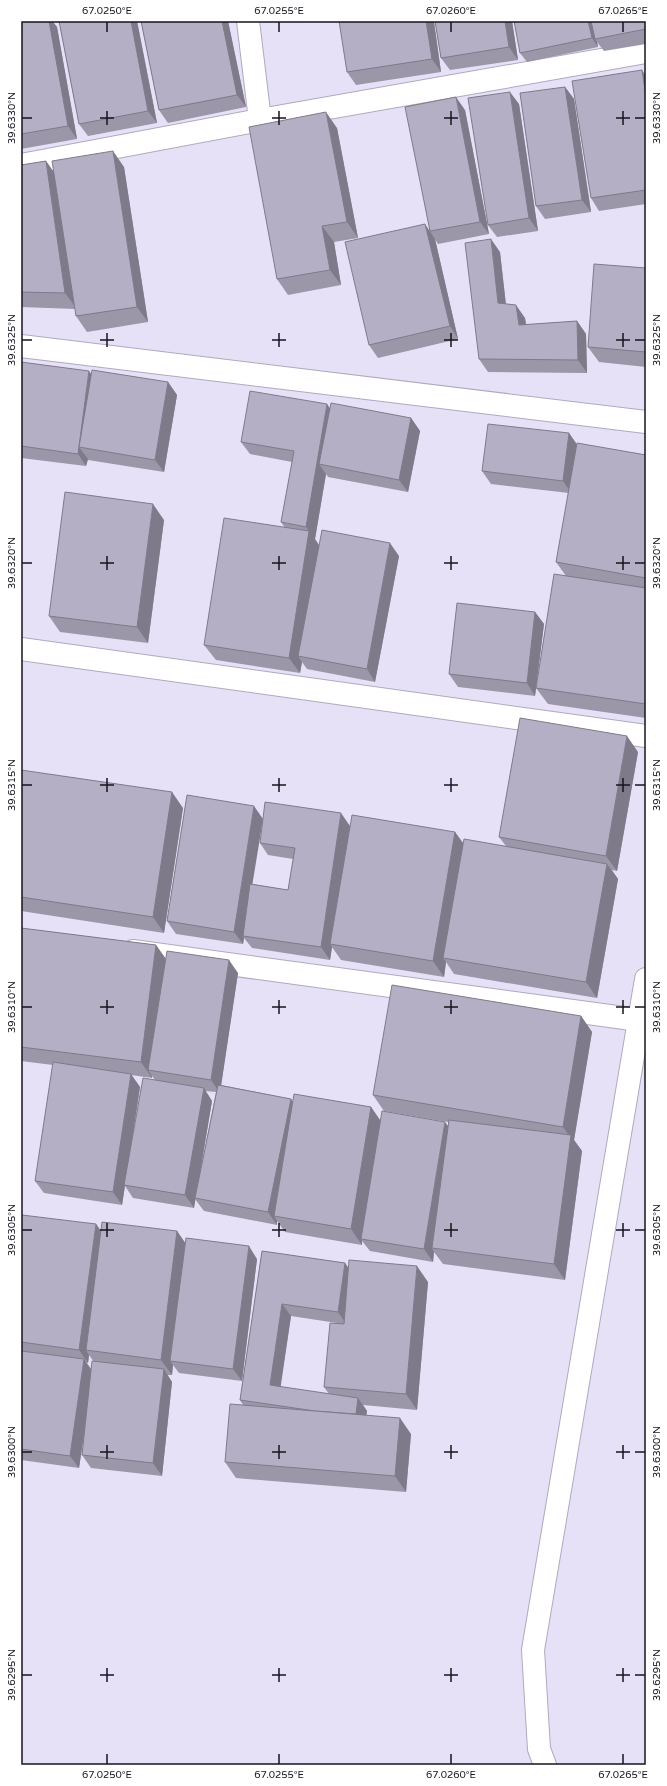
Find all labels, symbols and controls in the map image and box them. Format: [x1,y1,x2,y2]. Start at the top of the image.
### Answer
text: 67.0250°E [82,5,132,17]
text: 67.0255°E [254,5,304,17]
text: 67.0260°E [426,5,476,17]
text: 67.0265°E [598,5,648,17]
text: 39.6330°N [6,92,18,144]
text: 39.6330°N [651,92,663,144]
text: 39.6325°N [6,314,18,366]
text: 39.6325°N [651,314,663,366]
text: 39.6320°N [6,537,18,589]
text: 39.6320°N [651,537,663,589]
text: 39.6315°N [6,759,18,811]
text: 39.6315°N [651,759,663,811]
text: 39.6310°N [6,981,18,1033]
text: 39.6310°N [651,981,663,1033]
text: 39.6305°N [6,1204,18,1256]
text: 39.6305°N [651,1204,663,1256]
text: 39.6300°N [6,1426,18,1478]
text: 39.6300°N [651,1426,663,1478]
text: 39.6295°N [6,1649,18,1701]
text: 39.6295°N [651,1649,663,1701]
text: 67.0250°E [82,1769,132,1781]
text: 67.0255°E [254,1769,304,1781]
text: 67.0260°E [426,1769,476,1781]
text: 67.0265°E [598,1769,648,1781]

